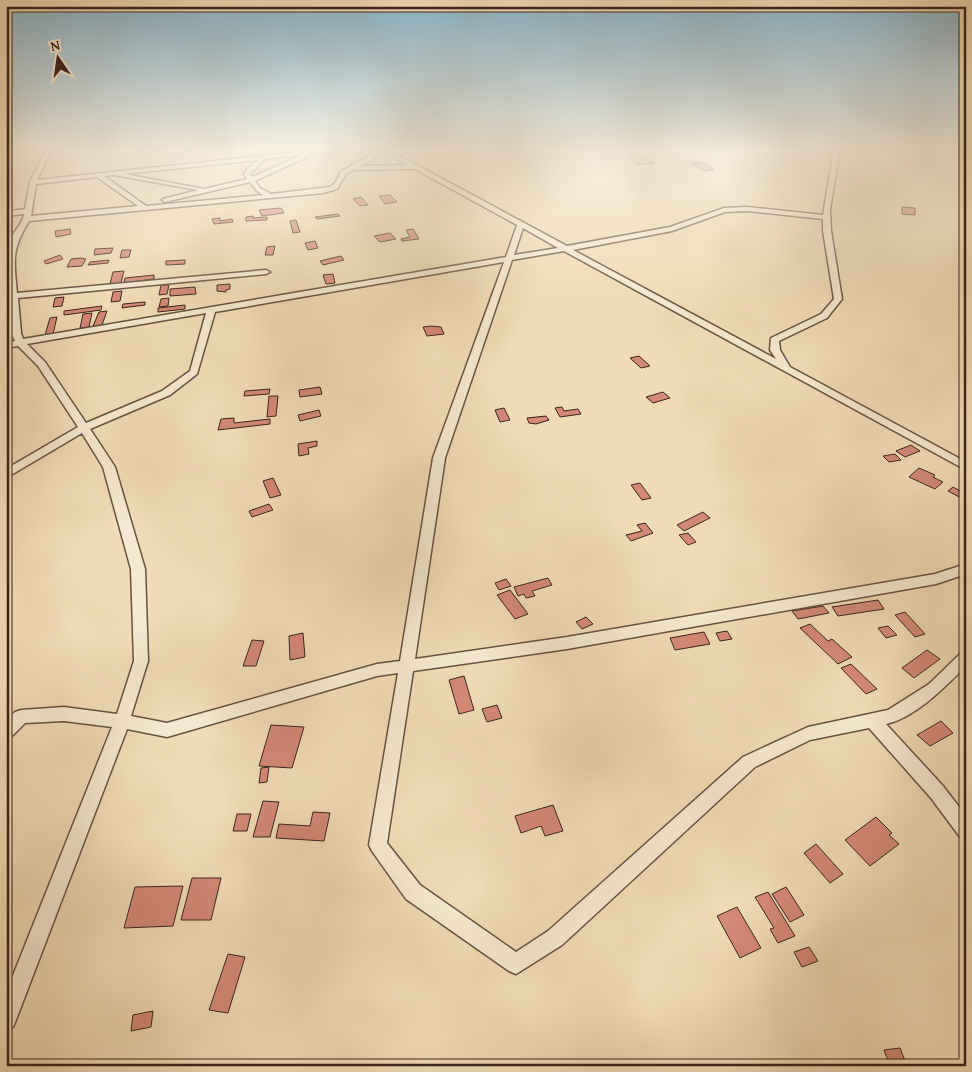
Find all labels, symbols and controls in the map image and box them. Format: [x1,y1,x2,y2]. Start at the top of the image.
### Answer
north arrow [32,32,82,82]
text: N [48,34,63,56]

